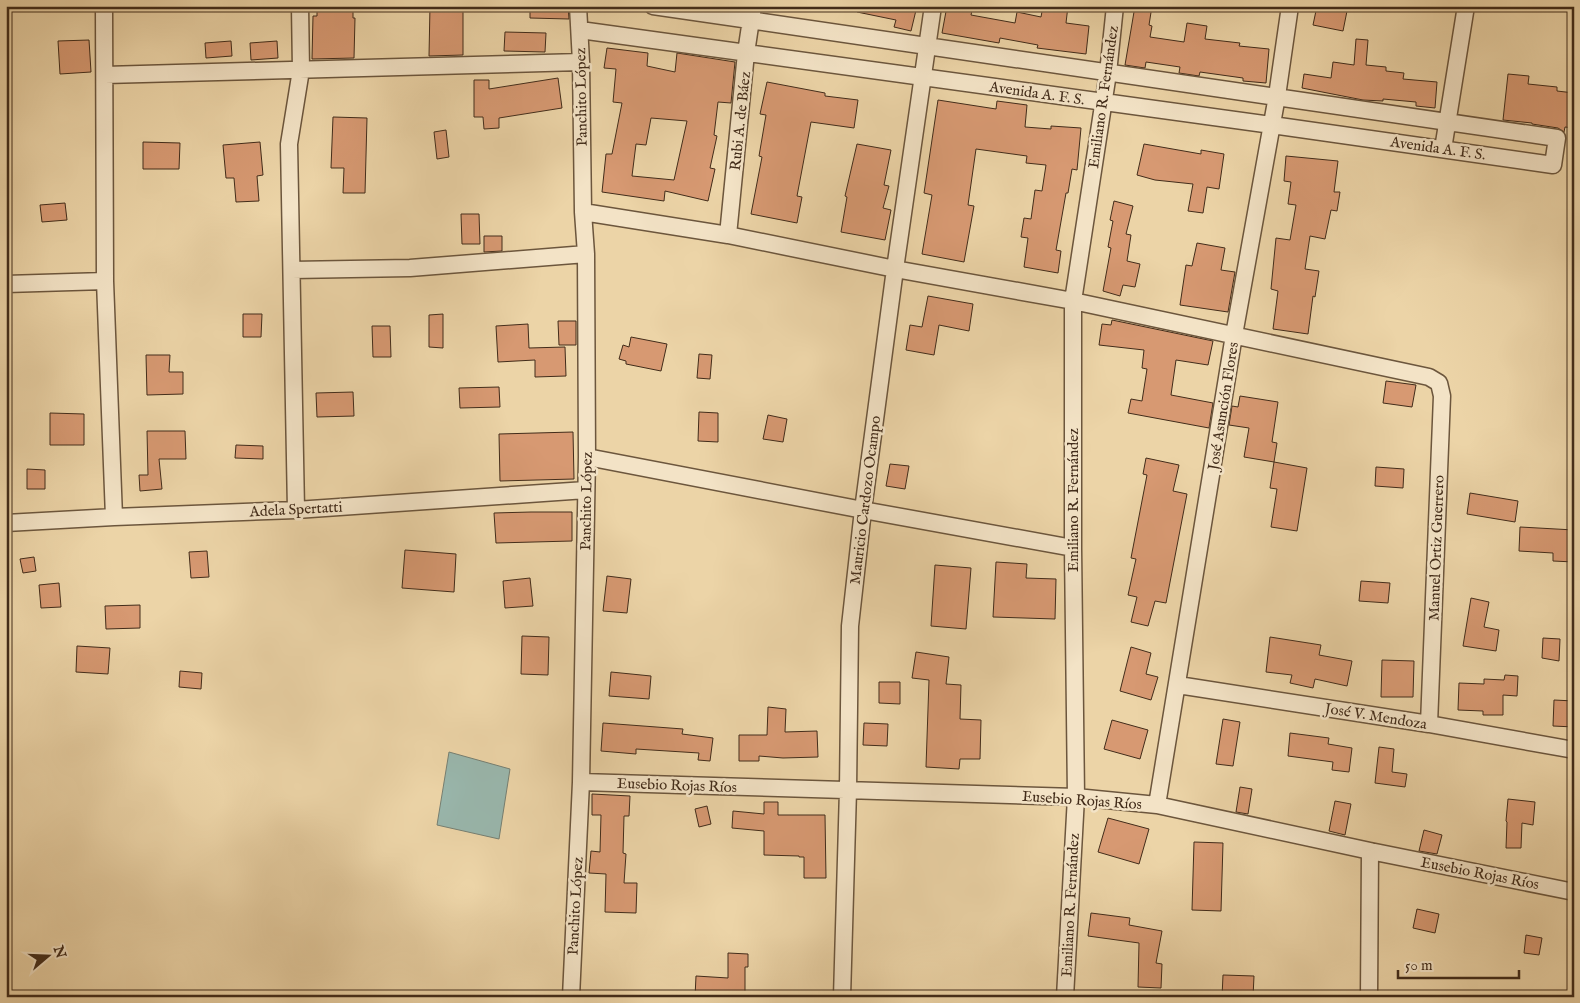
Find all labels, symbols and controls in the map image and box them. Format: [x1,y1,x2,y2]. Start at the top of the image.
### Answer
street label: Emiliano R. Fernández [1084,24,1123,170]
street label: Panchito López [571,47,592,147]
street label: Rubi A. de Báez [726,70,755,172]
street label: Avenida A. F. S. [987,77,1086,110]
street label: Avenida A. F. S. [1388,132,1487,165]
street label: José Asunción Flores [1204,341,1243,473]
street label: Mauricio Cardozo Ocampo [846,415,885,585]
street label: Emiliano R. Fernández [1064,428,1083,572]
street label: Panchito López [576,451,597,551]
street label: Manuel Ortiz Guerrero [1424,475,1449,621]
street label: Adela Spertatti [248,498,343,521]
street label: José V. Mendoza [1322,699,1429,734]
street label: Eusebio Rojas Ríos [617,774,737,797]
street label: Eusebio Rojas Ríos [1021,787,1143,814]
street label: Emiliano R. Fernández [1057,833,1084,977]
street label: Eusebio Rojas Ríos [1419,853,1541,894]
street label: Panchito López [563,856,588,956]
north arrow [22,930,72,980]
text: N [49,942,70,961]
scale bar [1398,948,1519,980]
text: 50 m [1405,956,1433,975]

